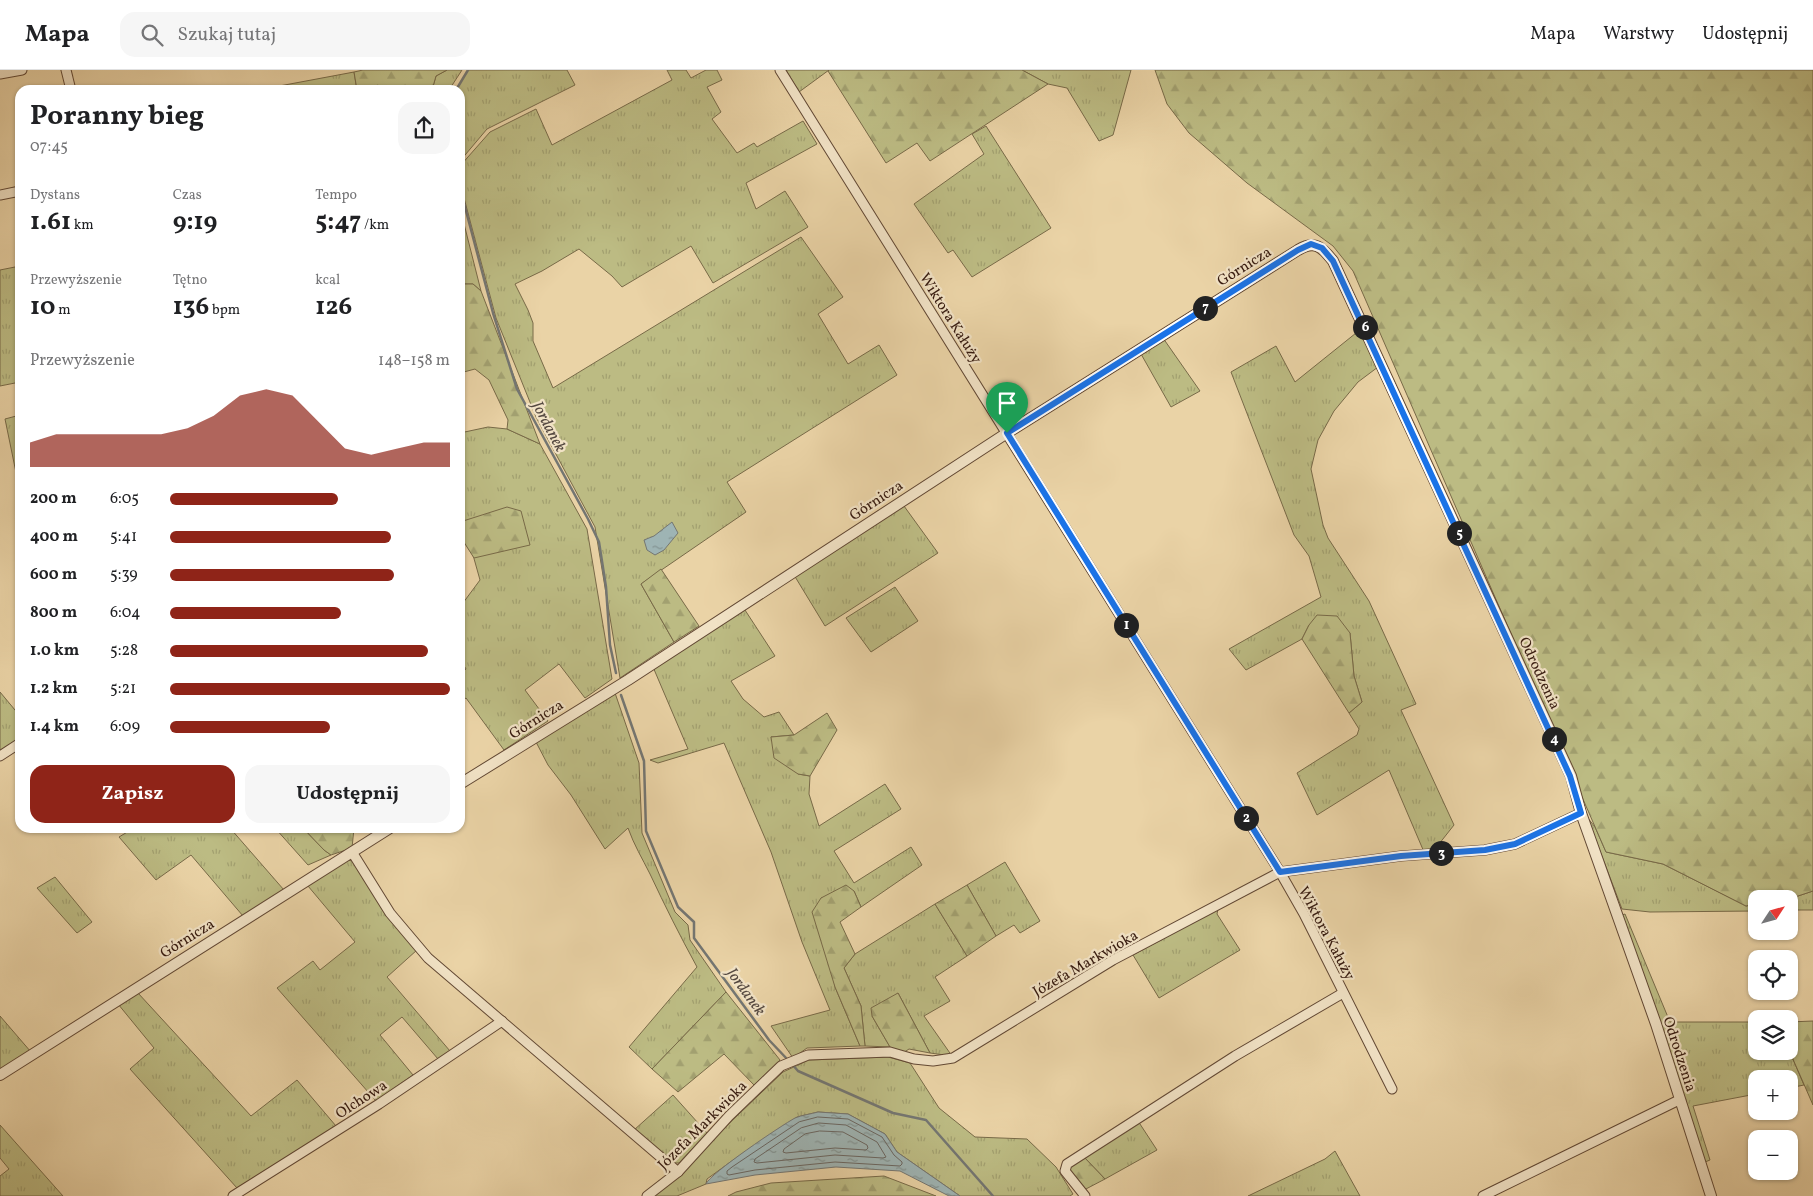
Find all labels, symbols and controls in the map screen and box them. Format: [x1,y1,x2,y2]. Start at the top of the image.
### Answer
search box [120,12,470,57]
text: Mapa [25,18,90,52]
icon: search [138,21,166,49]
text: Szukaj tutaj [178,22,276,48]
text: Mapa [1530,22,1575,47]
text: Warstwy [1603,22,1674,47]
text: Udostępnij [1702,22,1788,47]
text: Poranny bieg [30,97,204,136]
button: share [398,102,450,154]
text: 07:45 [30,136,68,158]
text: Dystans [30,186,80,205]
text: Czas [173,186,202,205]
text: Tempo [315,186,357,205]
text: 1.61 [30,205,71,240]
text: 9:19 [173,205,217,240]
text: 5:47 [315,205,361,240]
text: km [71,216,94,235]
text: /km [361,216,389,235]
street label: Górnicza [1214,242,1276,292]
street label: Wiktora Kałuży [913,269,986,368]
text: Przewyższenie [30,271,122,290]
text: Tętno [173,271,207,290]
text: kcal [315,271,340,290]
text: 10 [30,290,55,325]
text: 136 [173,290,209,325]
text: 126 [315,290,352,325]
pin: 7 [1192,296,1218,320]
text: 7 [1202,299,1209,318]
text: m [55,301,71,320]
text: bpm [209,301,240,320]
pin: 6 [1352,314,1378,340]
text: 6 [1362,318,1369,337]
text: Przewyższenie [30,350,135,372]
text: 148–158 m [378,350,450,372]
pin [986,382,1028,433]
icon: arrive [993,389,1021,417]
water label: Jordanek [525,396,571,457]
street label: Górnicza [846,476,908,527]
text: 200 m [30,488,77,510]
text: 6:05 [110,488,139,510]
pin: 5 [1446,520,1472,546]
text: 5 [1456,524,1463,543]
text: 400 m [30,526,78,548]
text: 5:41 [110,526,137,548]
text: 600 m [30,564,77,586]
text: 5:39 [110,564,138,586]
text: 800 m [30,602,77,624]
text: 6:04 [110,602,141,624]
pin: 1 [1114,612,1138,638]
text: 1 [1124,616,1129,635]
street label: Odrodzenia [1513,634,1565,713]
text: 1.0 km [30,640,79,662]
text: 5:28 [110,640,138,662]
text: 1.2 km [30,678,78,700]
text: 5:21 [110,678,136,700]
street label: Górnicza [506,695,568,745]
text: 1.4 km [30,716,79,738]
text: 6:09 [110,716,140,738]
pin: 4 [1542,726,1566,752]
text: 4 [1550,730,1559,749]
button: Zapisz [30,765,235,823]
button: Udostępnij [245,765,450,823]
pin: 2 [1234,806,1258,830]
text: 2 [1243,809,1250,828]
pin: 3 [1428,840,1454,866]
text: 3 [1438,844,1445,863]
street label: Wiktora Kałuży [1292,883,1359,984]
north arrow [1748,890,1798,940]
map controls [1748,890,1798,1180]
street label: Górnicza [157,914,219,964]
street label: Józefa Markwioka [1029,926,1142,1003]
button: locate [1748,950,1798,1000]
water label: Jordanek [719,962,771,1021]
button: layers [1748,1010,1798,1060]
street label: Odrodzenia [1657,1014,1701,1095]
button: + [1748,1070,1798,1120]
street label: Olchowa [332,1076,392,1125]
street label: Józefa Markwioka [654,1077,752,1175]
button: − [1748,1130,1798,1180]

